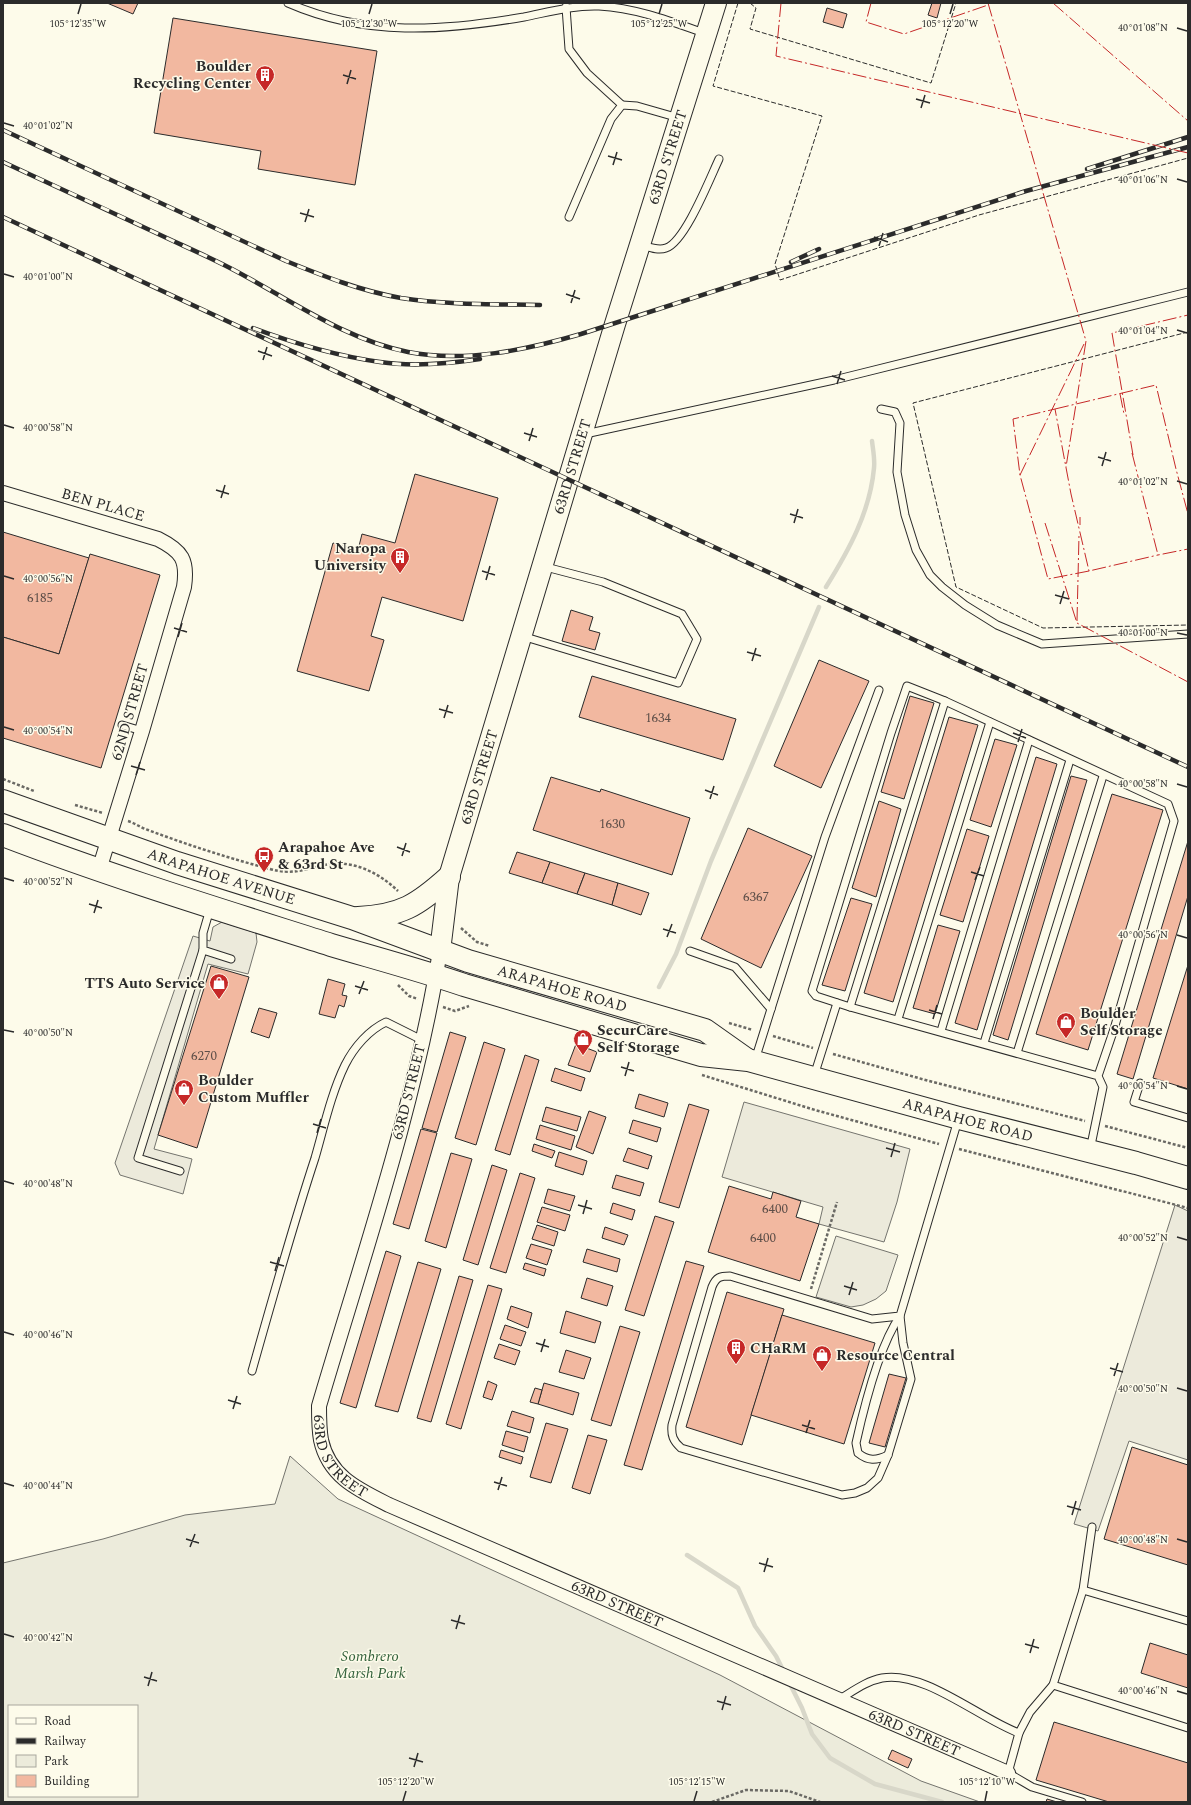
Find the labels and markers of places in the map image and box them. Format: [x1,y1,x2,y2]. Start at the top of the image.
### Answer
place label: Boulder Recycling Center [133,55,252,95]
building icon: Boulder Recycling Center [254,64,276,92]
place label: Naropa University [314,537,387,577]
building icon: Naropa University [389,546,411,574]
place label: Arapahoe Ave & 63rd St [278,836,375,876]
bus stop icon: Arapahoe Ave & 63rd St [253,845,275,873]
place label: TTS Auto Service [84,972,205,995]
shop icon: TTS Auto Service [208,972,230,1000]
place label: Boulder Self Storage [1080,1002,1163,1042]
shop icon: Boulder Self Storage [1055,1011,1077,1039]
place label: SecurCare Self Storage [597,1019,680,1059]
shop icon: SecurCare Self Storage [572,1028,594,1056]
place label: Boulder Custom Muffler [198,1069,309,1109]
shop icon: Boulder Custom Muffler [173,1078,195,1106]
building icon: CHaRM [725,1337,747,1365]
place label: CHaRM [750,1337,807,1360]
shop icon: Resource Central [811,1344,833,1372]
place label: Resource Central [836,1344,955,1367]

